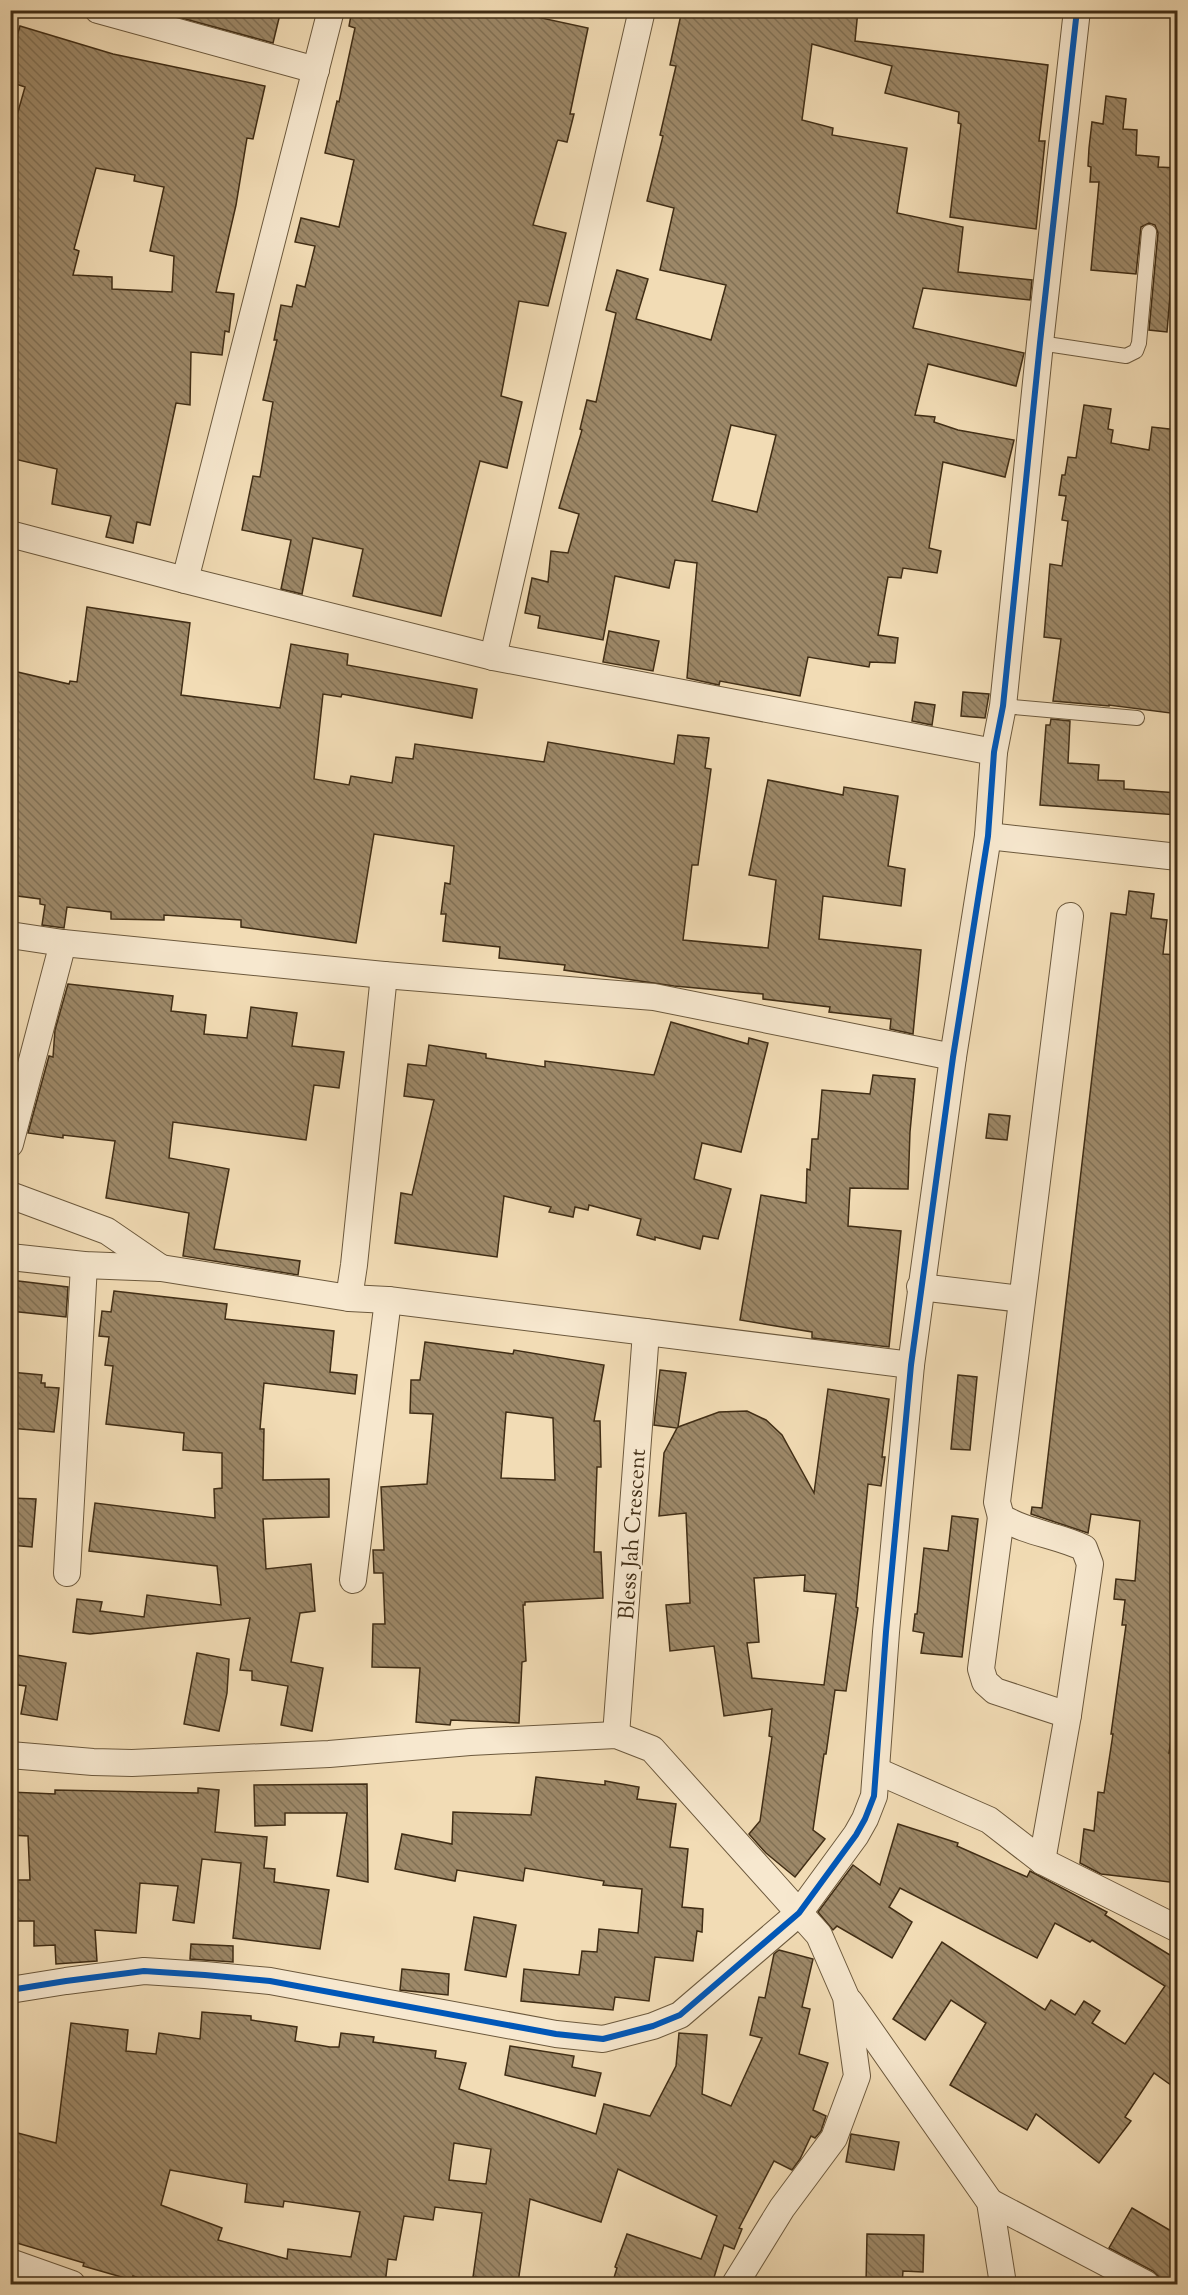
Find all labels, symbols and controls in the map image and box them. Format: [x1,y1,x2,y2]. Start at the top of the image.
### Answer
street label: Bless Jah Crescent [612,1447,656,1621]

